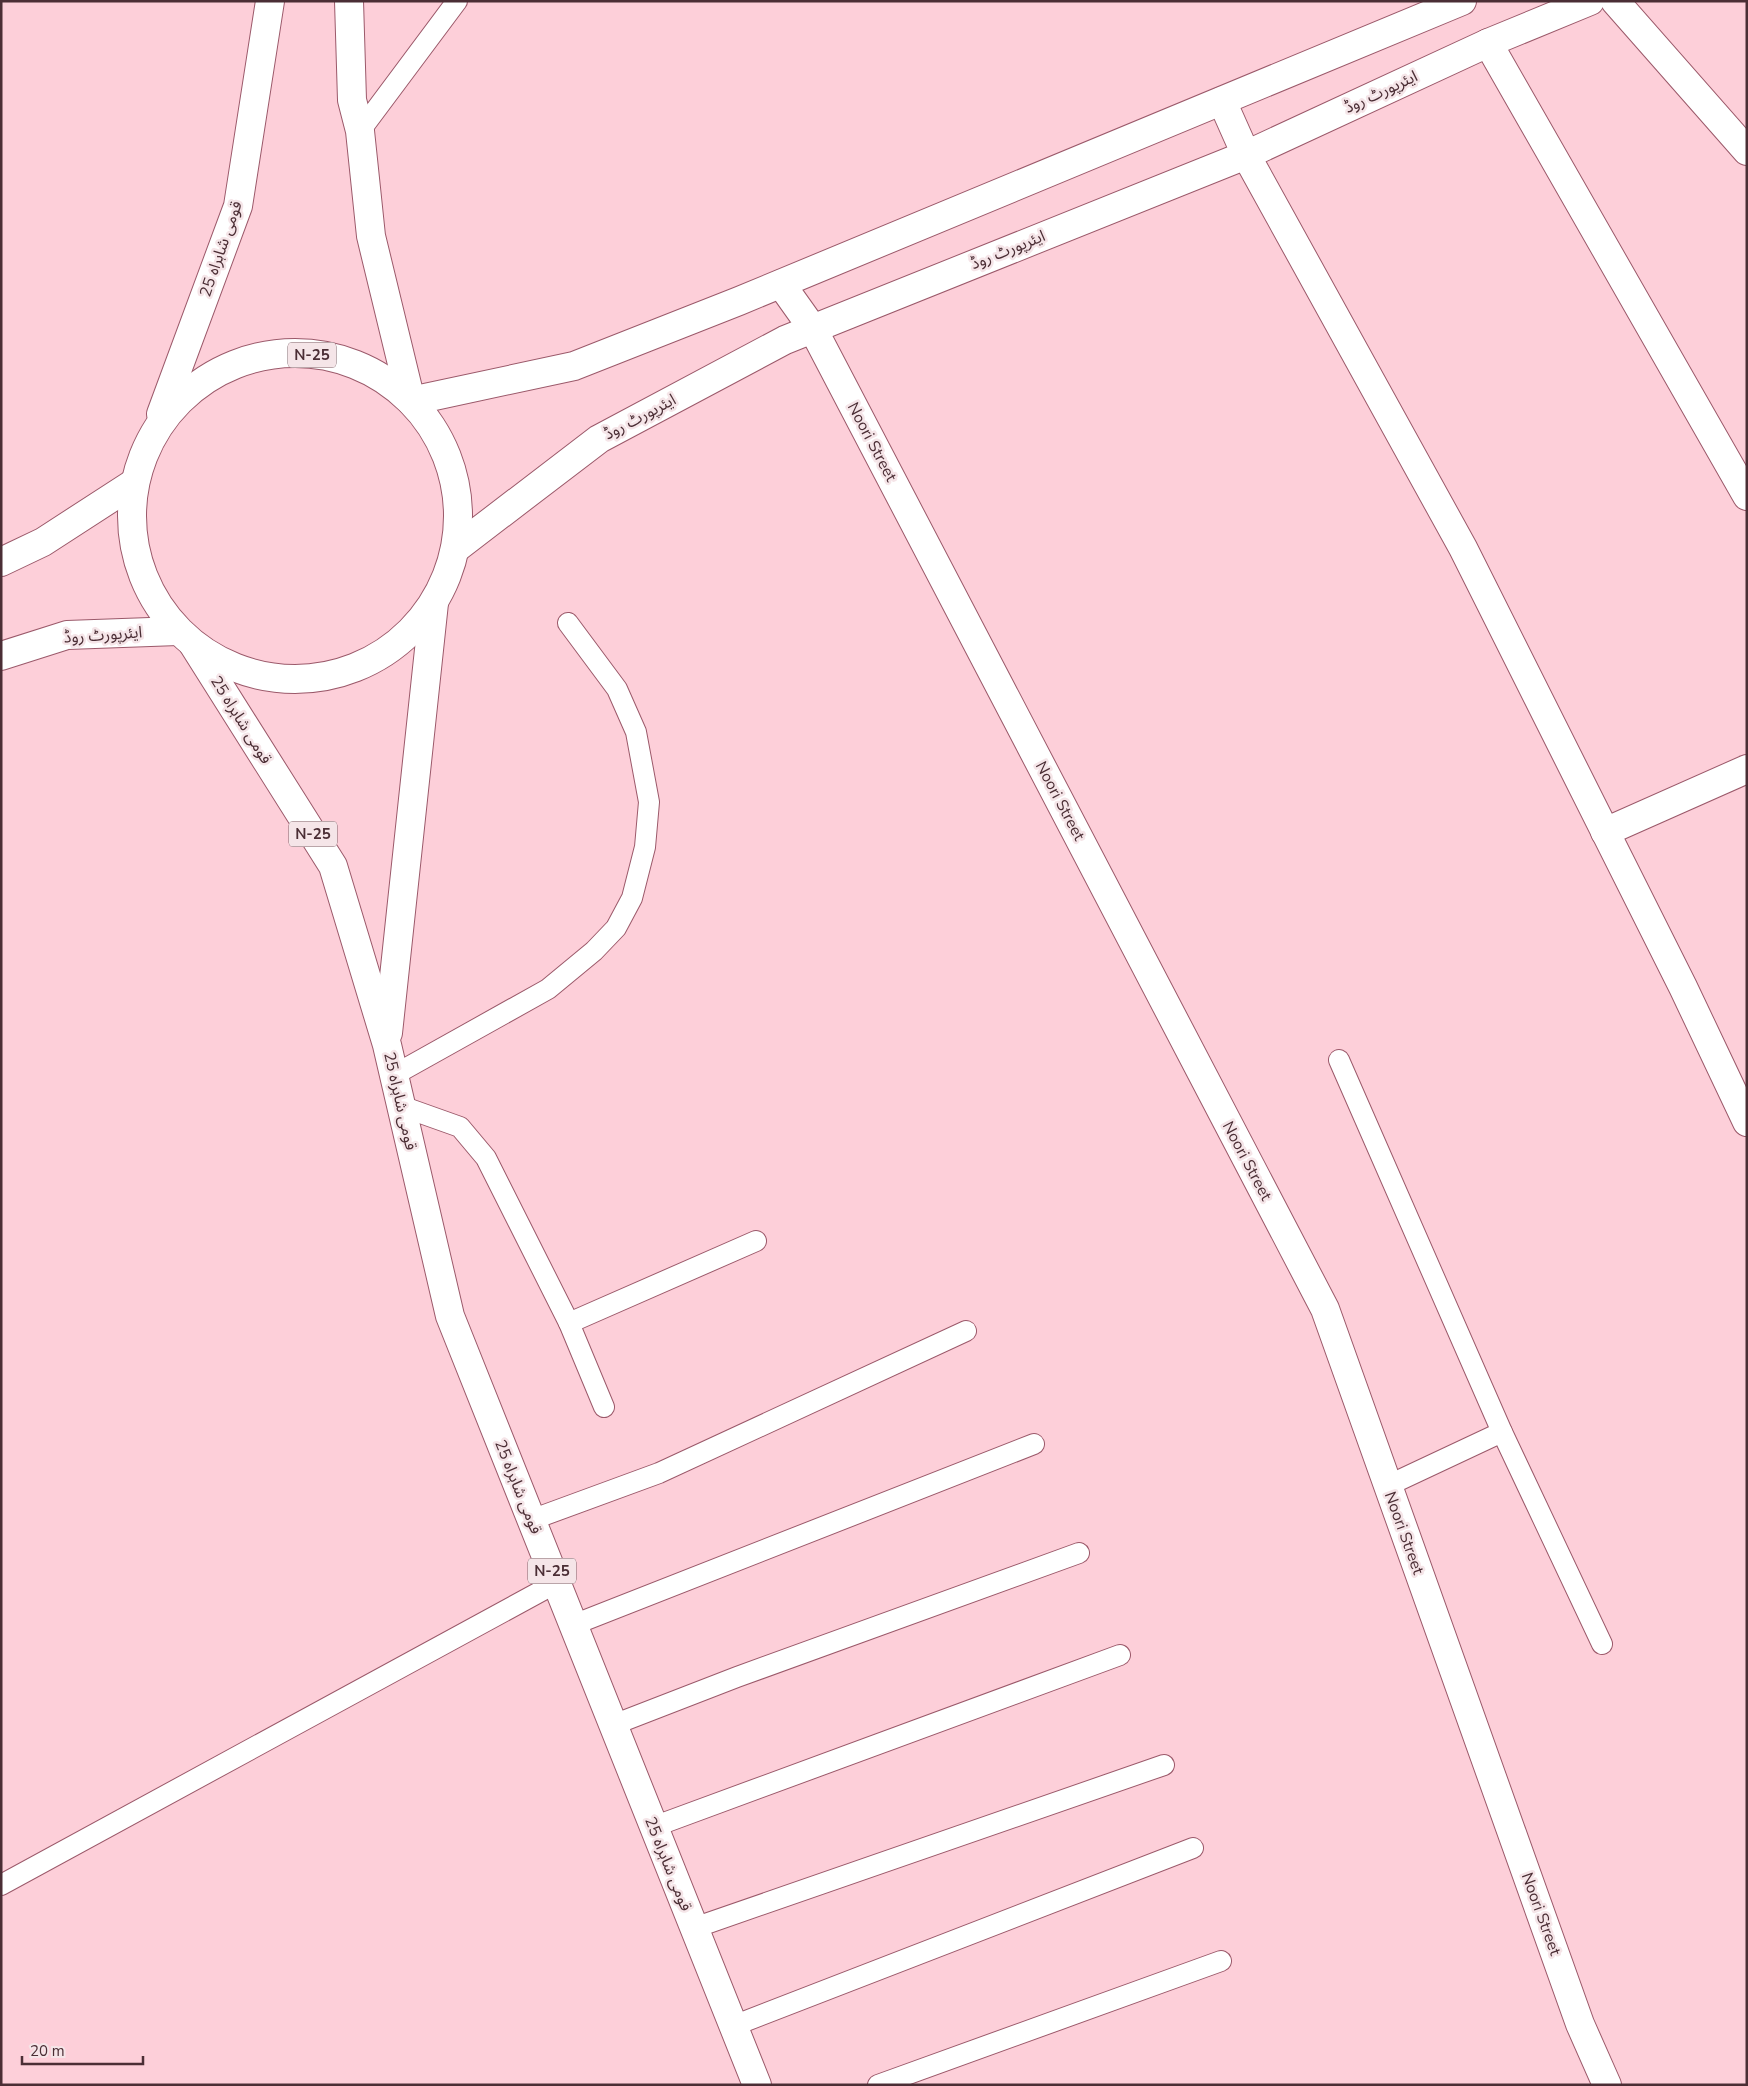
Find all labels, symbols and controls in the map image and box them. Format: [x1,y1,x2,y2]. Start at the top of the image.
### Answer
street label: ایئرپورٹ روڈ [1341,65,1421,119]
street label: قومی شاہراہ 25 [194,198,248,300]
street label: ایئرپورٹ روڈ [967,225,1049,275]
road number: N-25 [288,342,336,368]
street label: ایئرپورٹ روڈ [600,389,680,445]
street label: Noori Street [842,398,902,486]
street label: ایئرپورٹ روڈ [63,621,143,649]
street label: قومی شاہراہ 25 [205,672,277,768]
street label: Noori Street [1030,757,1090,845]
road number: N-25 [289,822,337,846]
street label: قومی شاہراہ 25 [378,1050,422,1152]
street label: Noori Street [1217,1117,1277,1205]
street label: قومی شاہراہ 25 [489,1436,547,1538]
street label: Noori Street [1379,1488,1429,1578]
road number: N-25 [528,1558,576,1584]
street label: قومی شاہراہ 25 [639,1813,697,1915]
street label: Noori Street [1516,1869,1566,1959]
scale bar [22,2034,144,2066]
text: 20 m [30,2041,65,2061]

